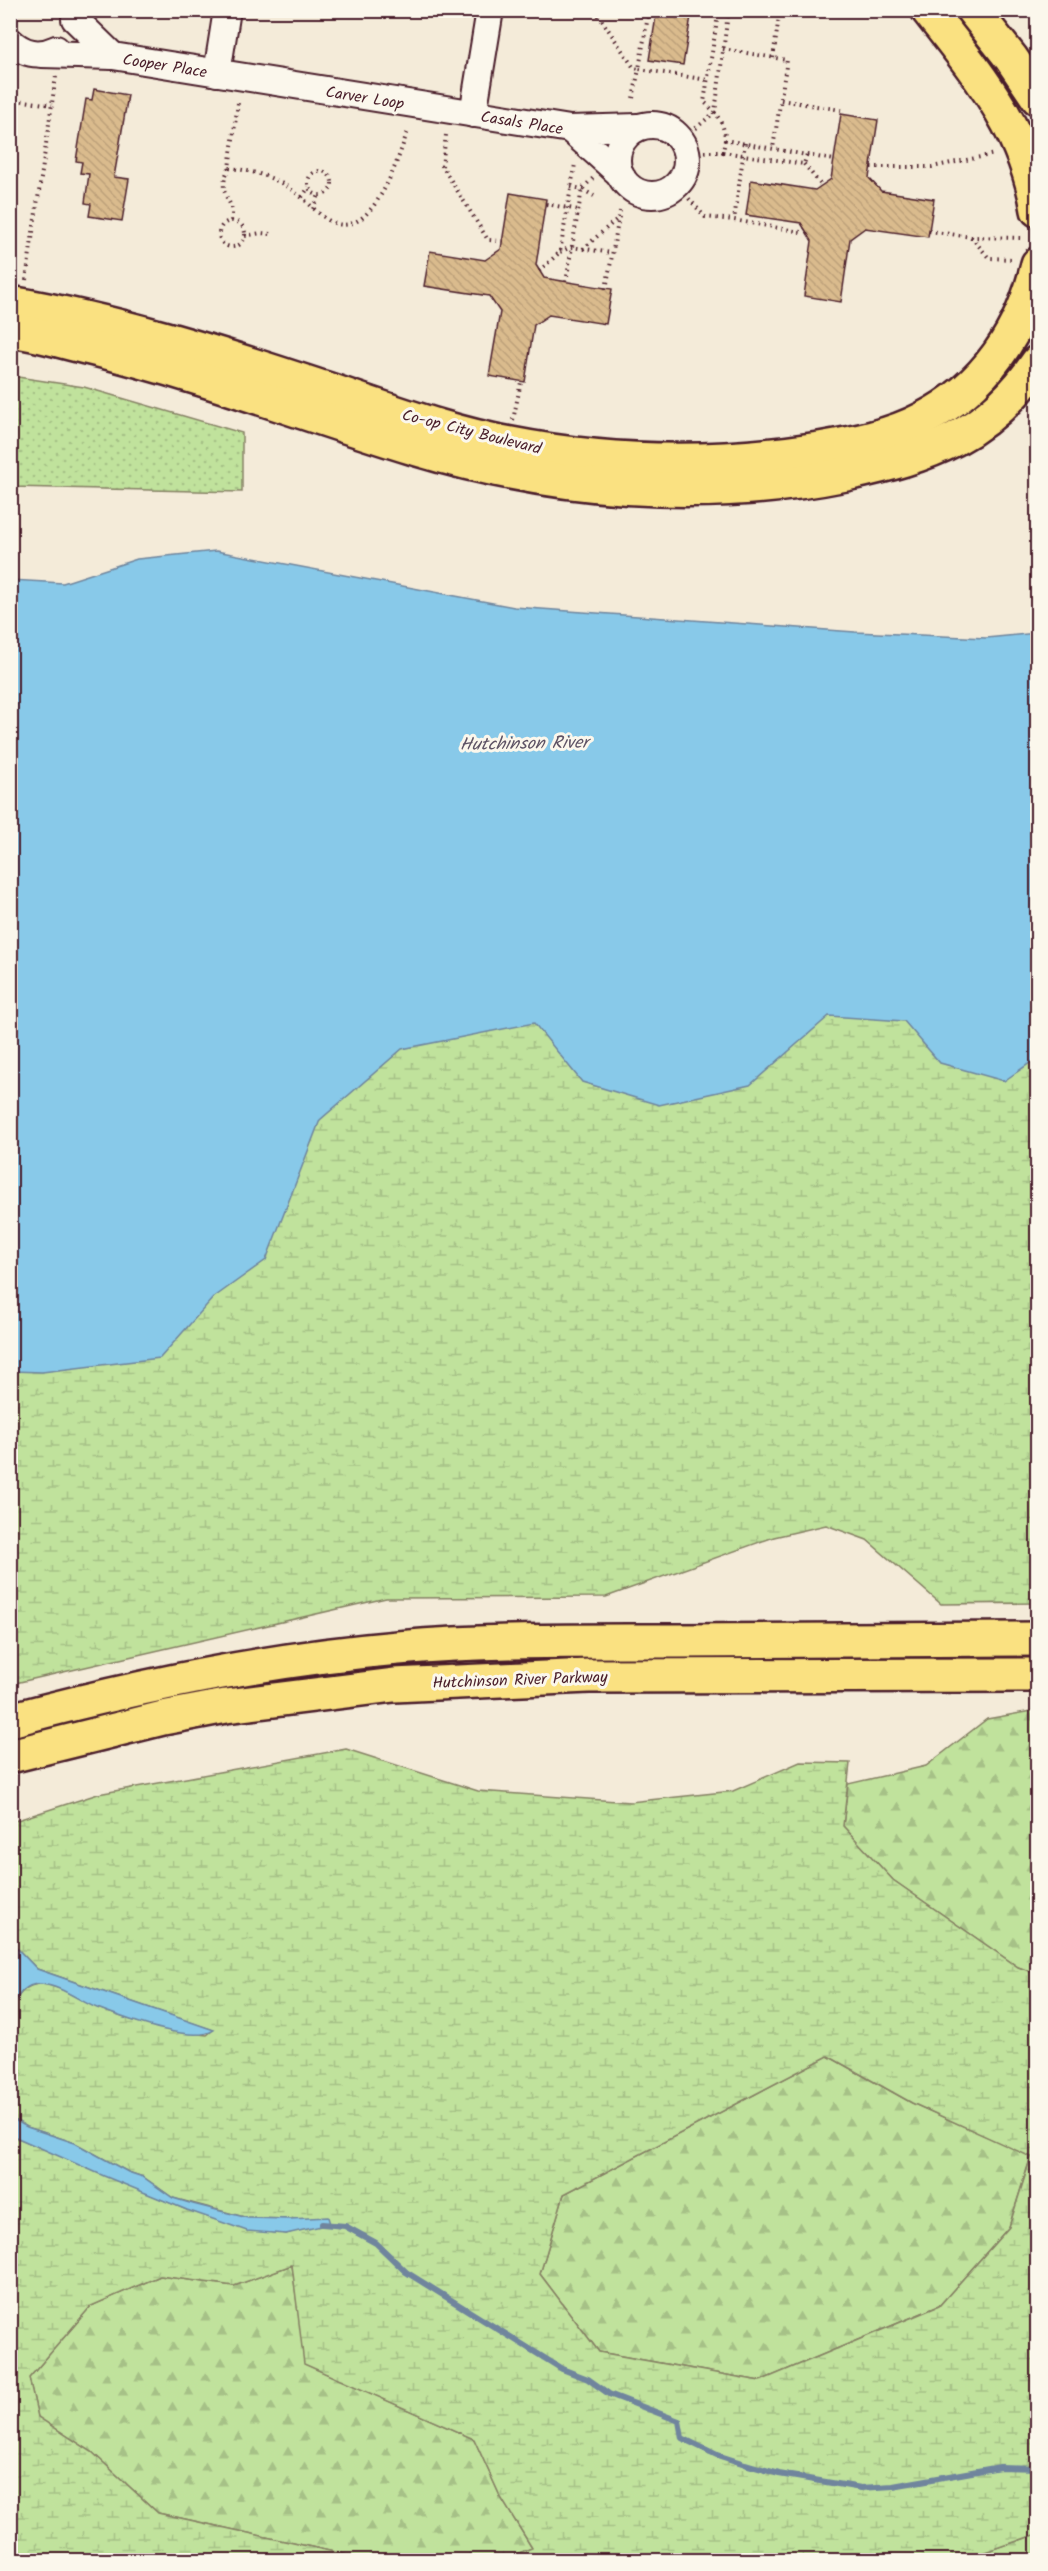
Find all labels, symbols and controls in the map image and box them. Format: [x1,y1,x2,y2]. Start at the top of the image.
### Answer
street label: Cooper Place [121,47,209,85]
street label: Carver Loop [324,80,406,117]
street label: Casals Place [479,105,565,142]
street label: Co-op City Boulevard [399,403,545,462]
water label: Hutchinson River [460,729,592,760]
street label: Hutchinson River Parkway [432,1665,609,1696]

